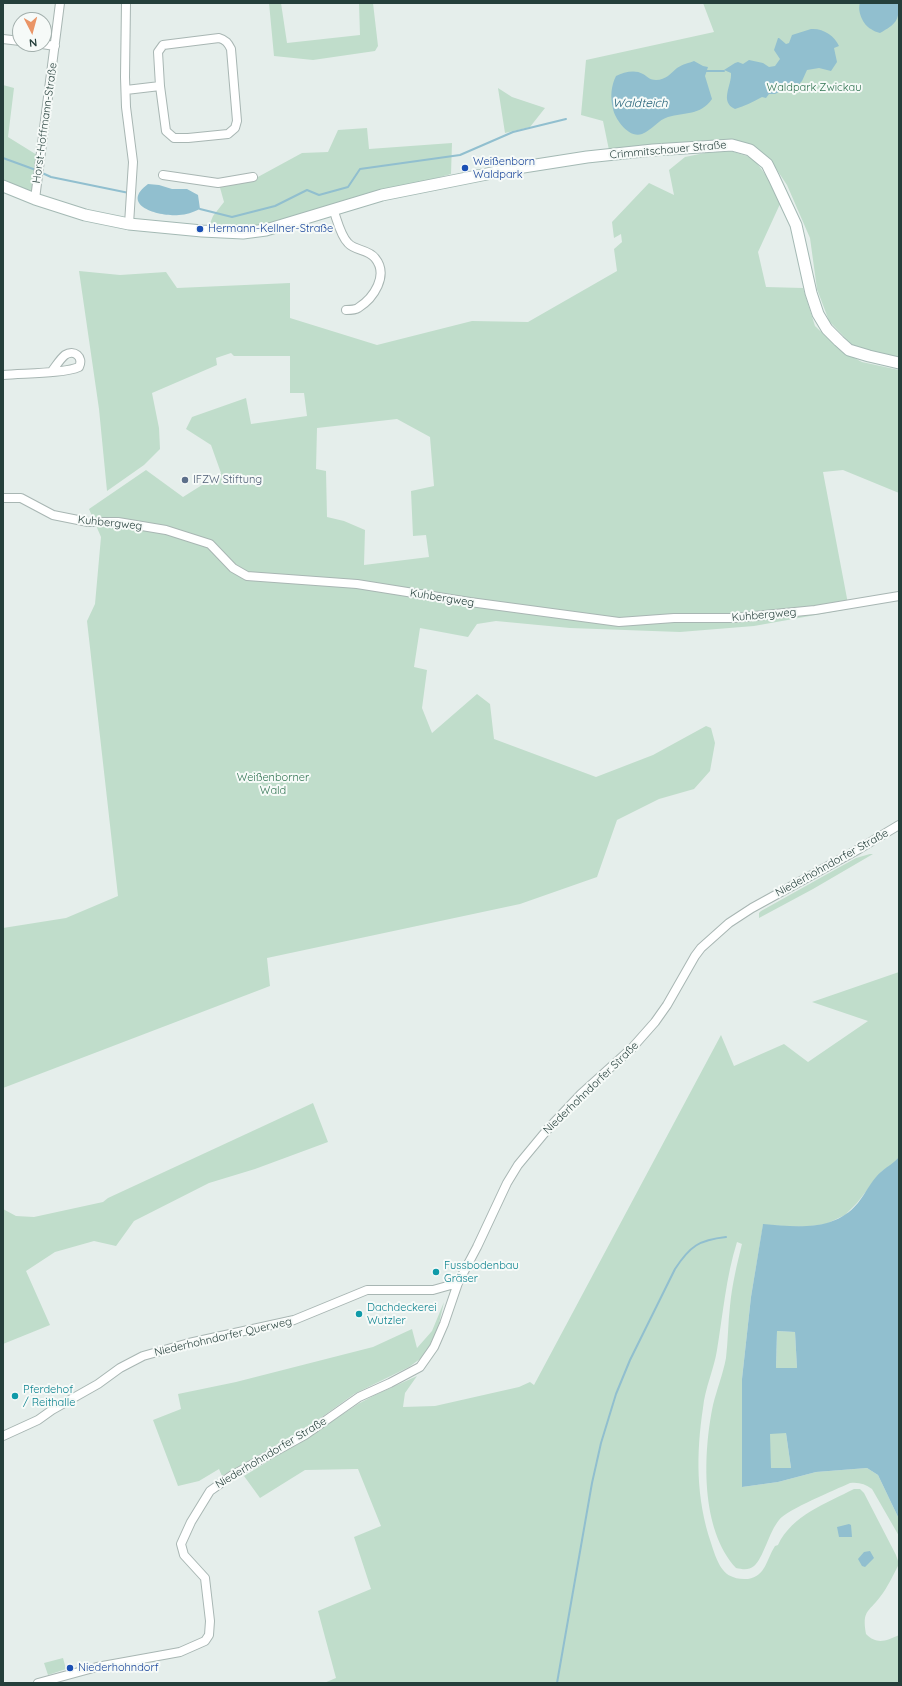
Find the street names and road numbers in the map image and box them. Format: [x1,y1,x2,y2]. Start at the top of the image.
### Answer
street label: Horst-Hoffmann-Straße [30,62,60,184]
street label: Crimmitschauer Straße [609,138,727,162]
street label: Kuhbergweg [77,513,143,533]
street label: Kuhbergweg [409,586,475,610]
street label: Kuhbergweg [731,606,797,624]
street label: Niederhohndorfer Straße [773,826,891,900]
street label: Niederhohndorfer Straße [541,1039,641,1137]
street label: Niederhohndorfer Querweg [153,1315,293,1359]
street label: Niederhohndorfer Straße [213,1415,329,1491]

